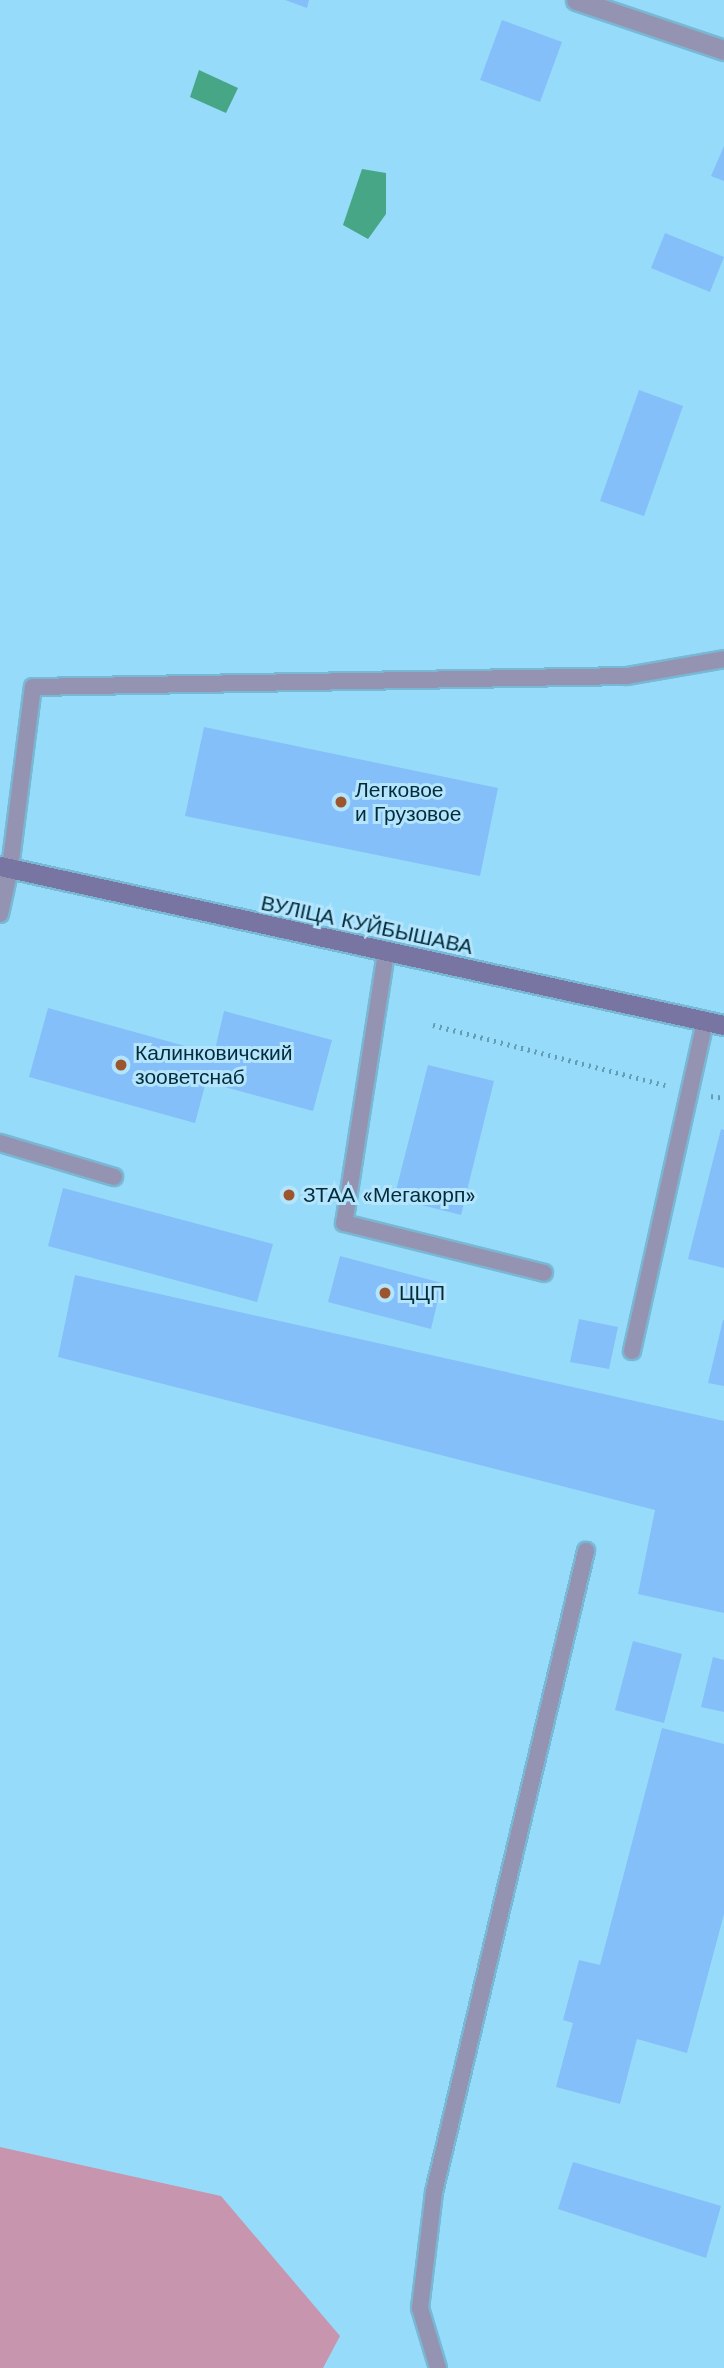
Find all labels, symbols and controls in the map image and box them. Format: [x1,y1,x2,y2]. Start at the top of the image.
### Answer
place label: Легковое и Грузовое [355,777,461,827]
marker: Легковое и Грузовое [333,794,349,810]
street label: ВУЛІЦА КУЙБЫШАВА [259,890,475,960]
place label: Калинковичский зооветснаб [135,1040,293,1090]
marker: Калинковичский зооветснаб [113,1057,129,1073]
place label: ЗТАА «Мегакорп» [303,1182,476,1208]
marker: ЗТАА «Мегакорп» [281,1187,297,1203]
place label: ЦЦП [399,1280,445,1306]
marker: ЦЦП [377,1285,393,1301]

